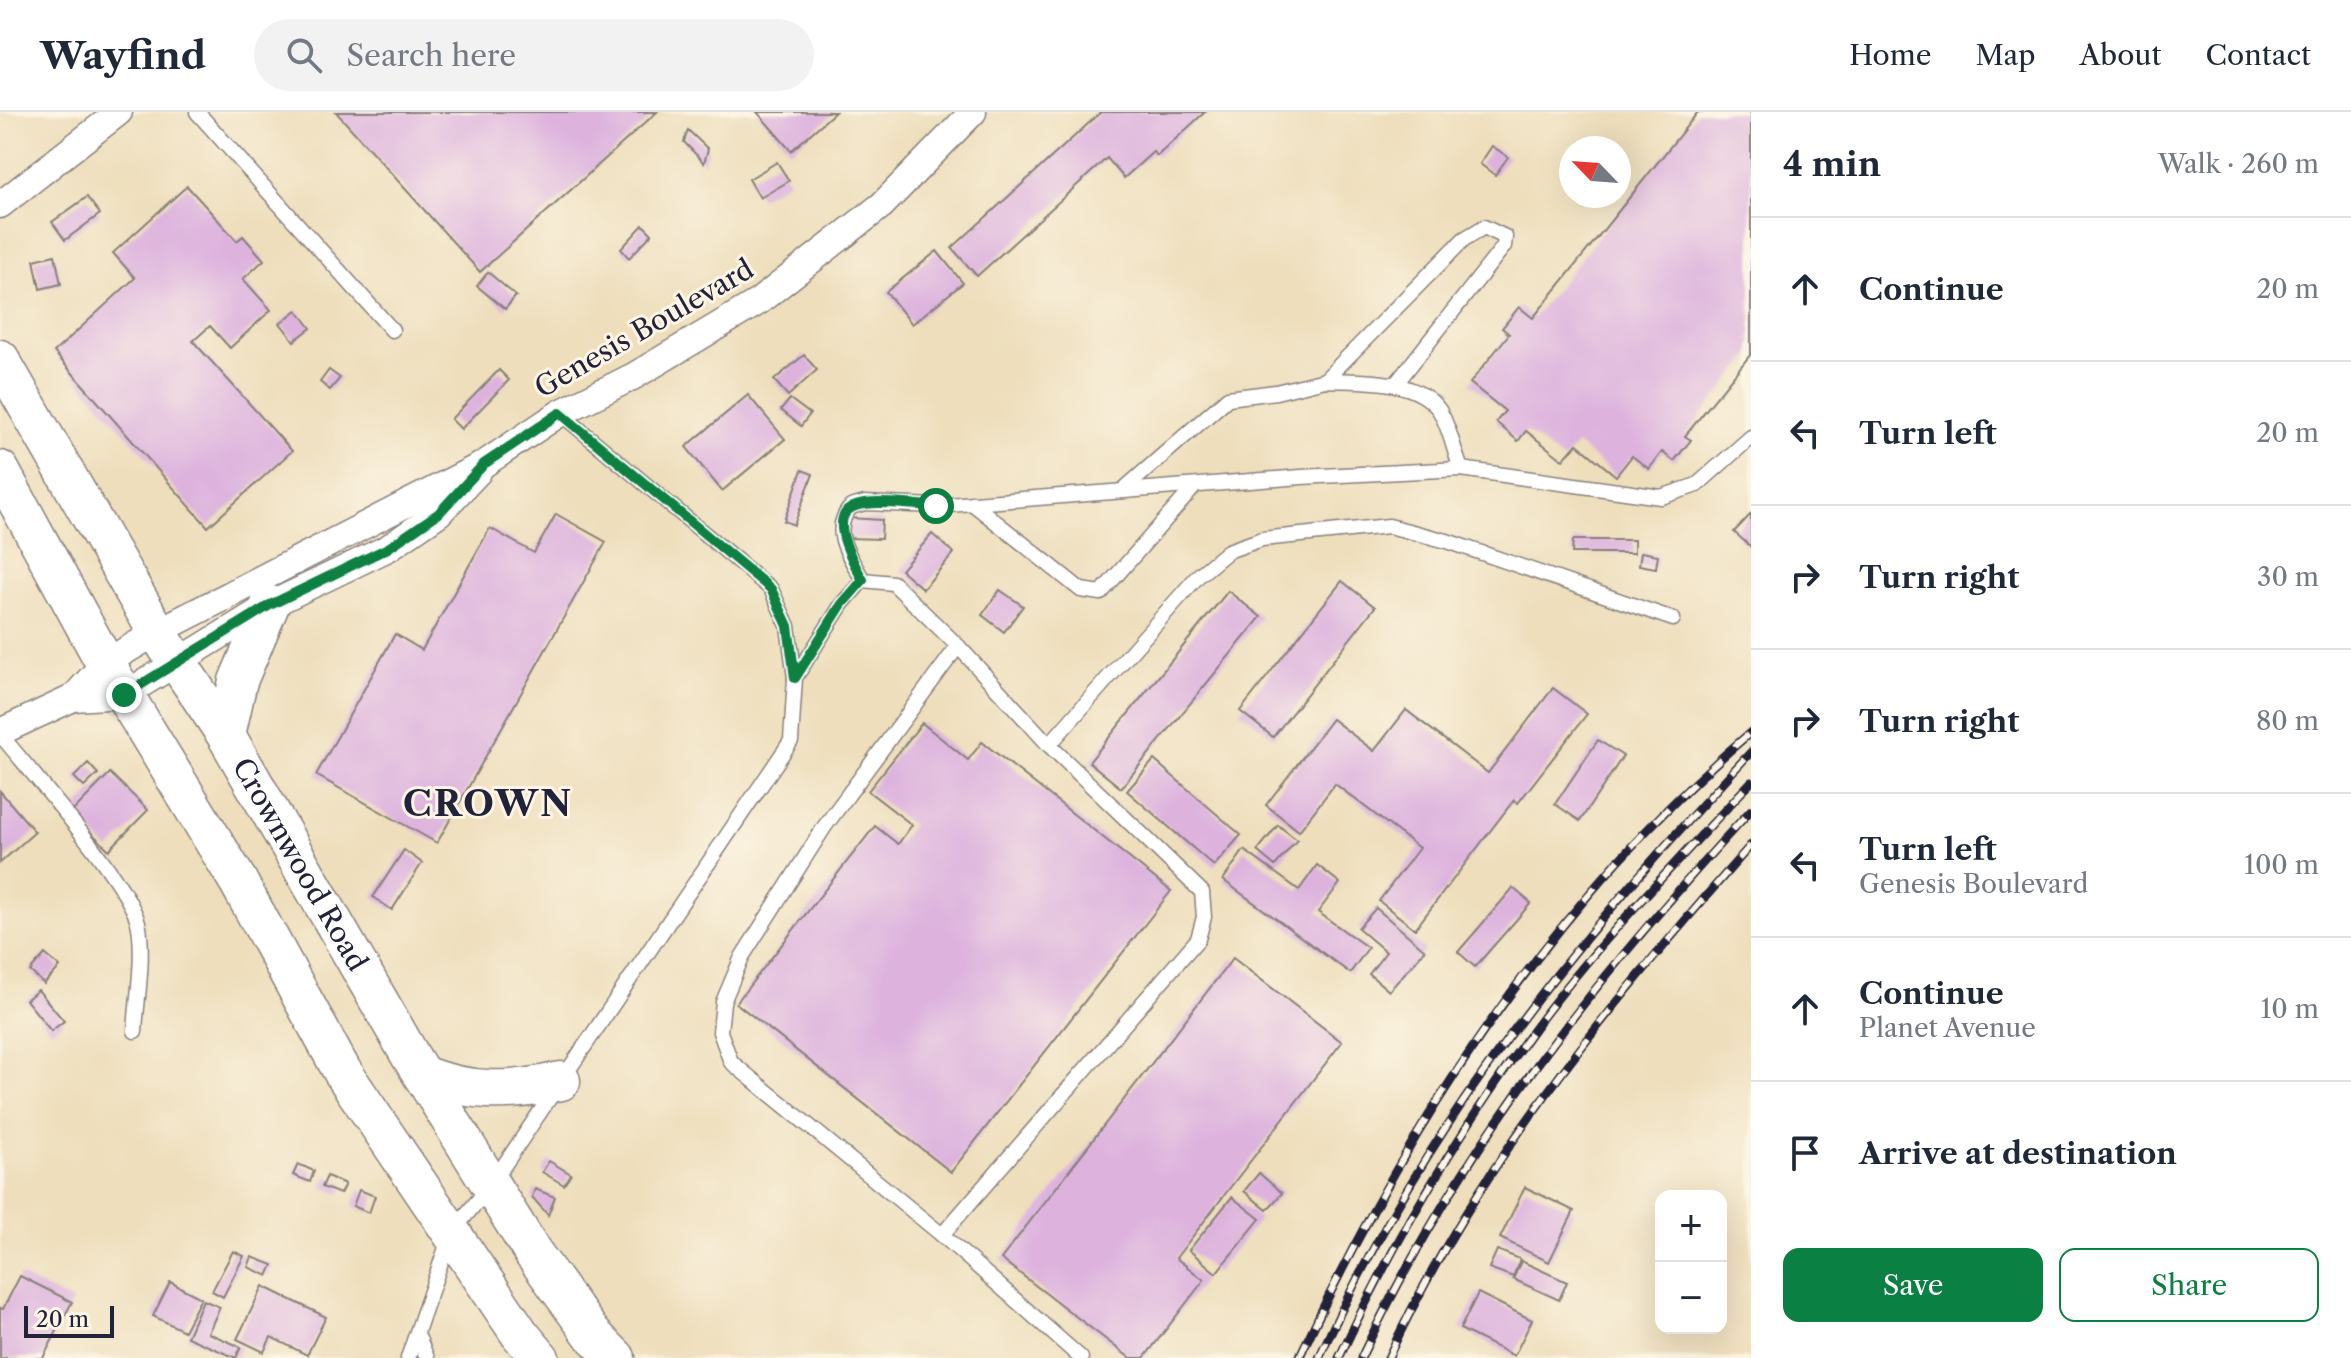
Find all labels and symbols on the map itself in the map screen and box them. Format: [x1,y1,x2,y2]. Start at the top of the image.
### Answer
north arrow [1559,136,1631,208]
street label: Genesis Boulevard [529,252,759,404]
route start [918,488,954,524]
route end [106,677,142,713]
street label: Crownwood Road [226,752,375,977]
district label: CROWN [403,781,573,825]
scale bar [24,1302,114,1338]

